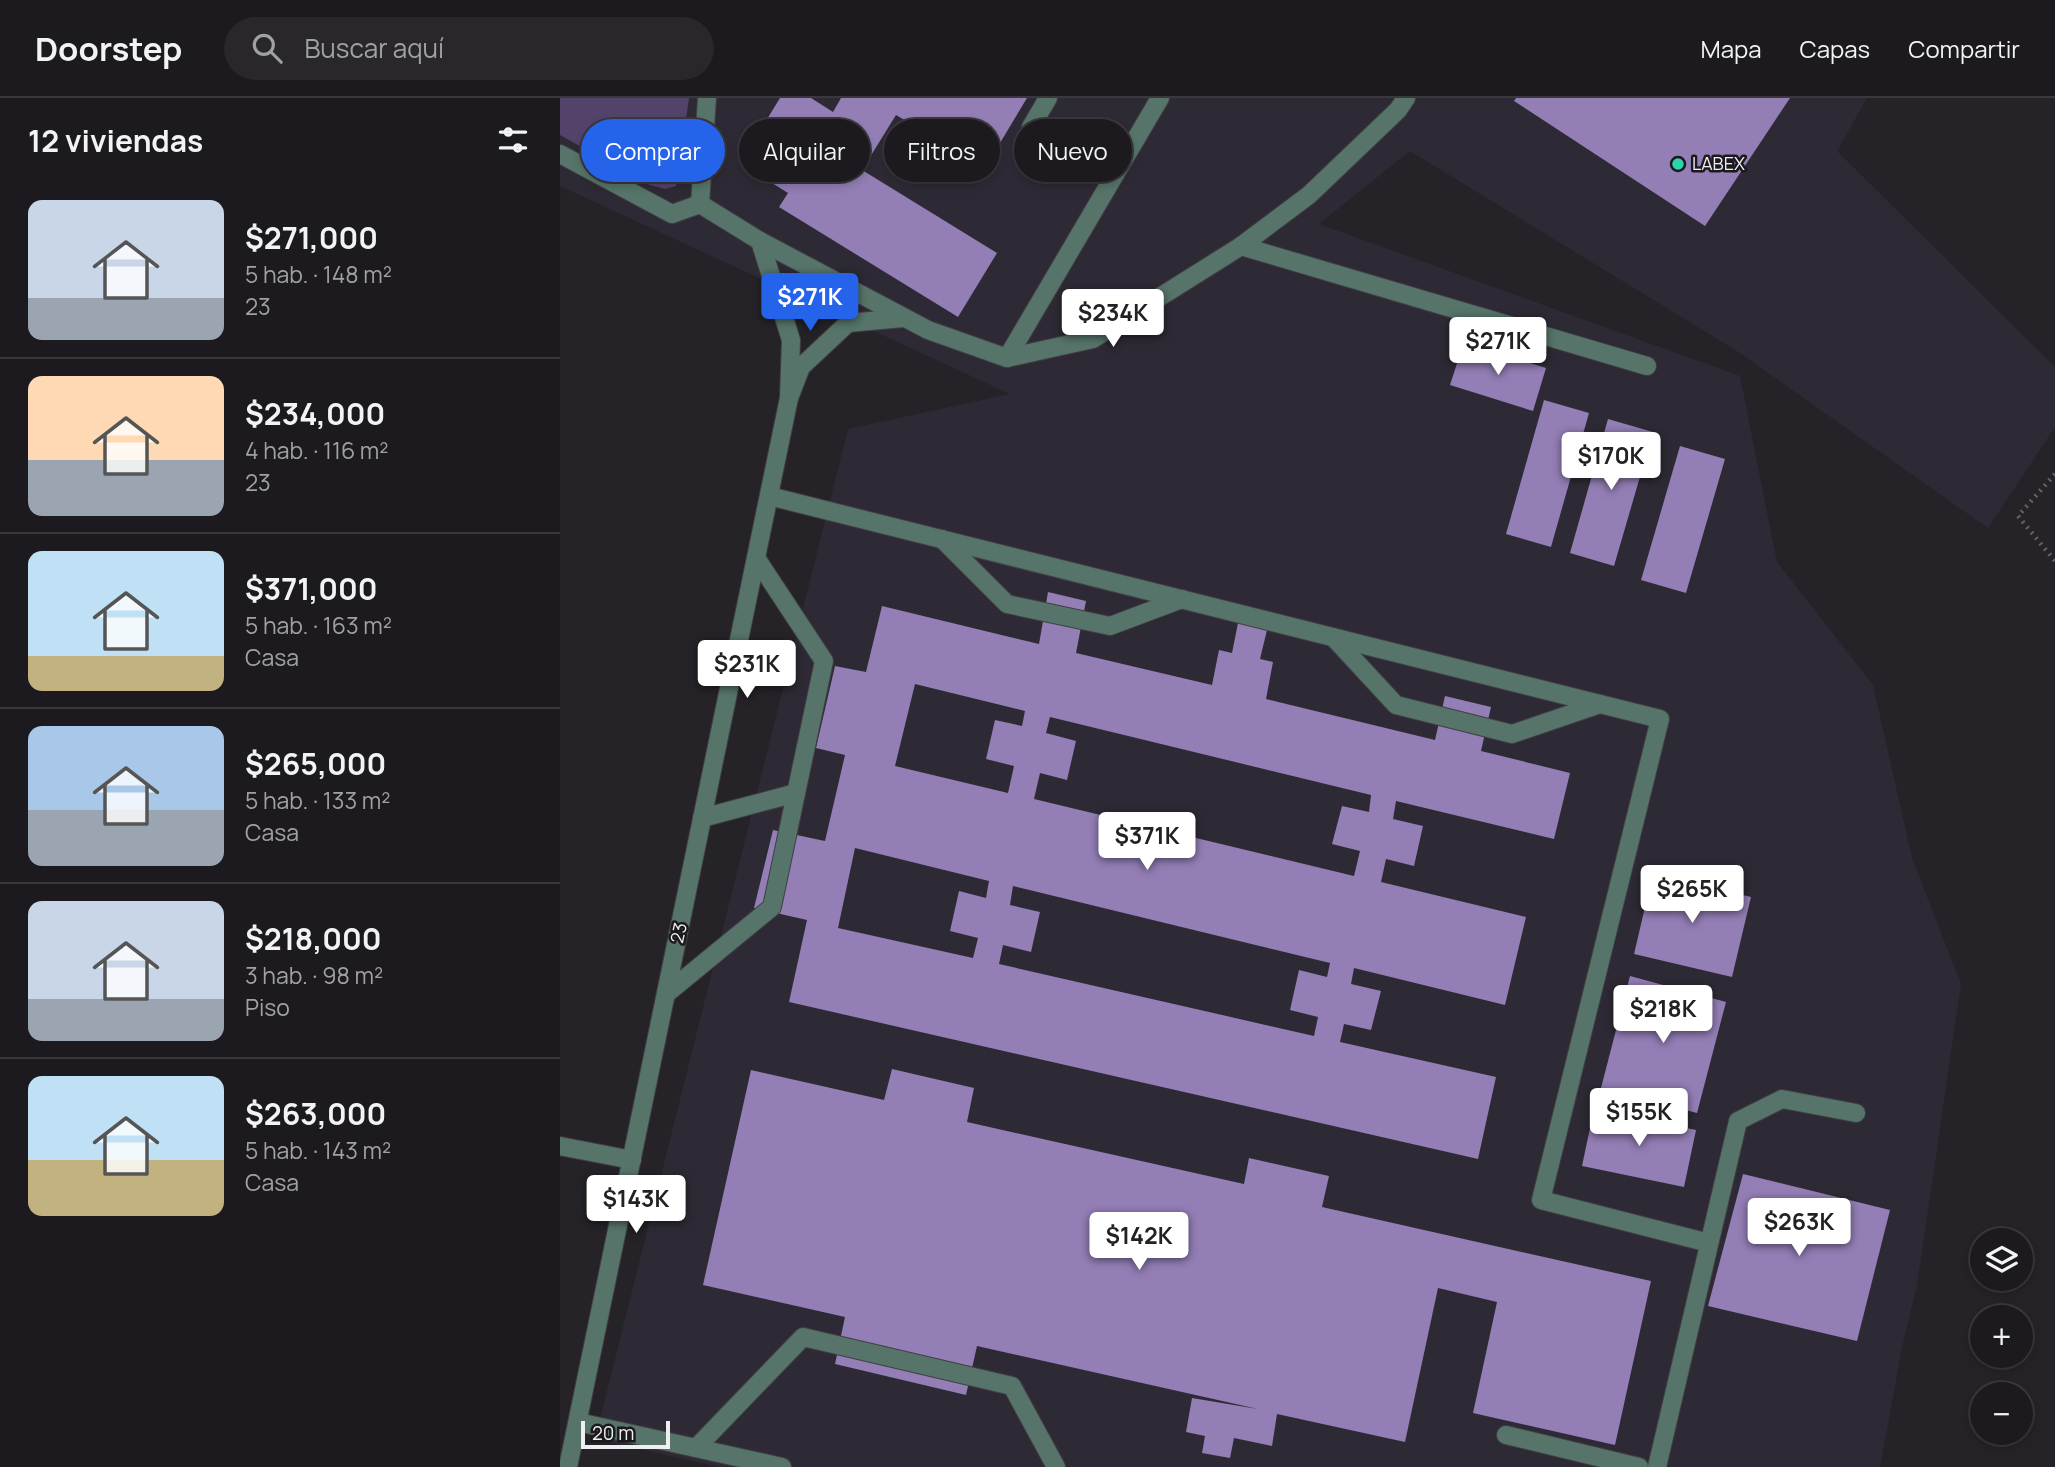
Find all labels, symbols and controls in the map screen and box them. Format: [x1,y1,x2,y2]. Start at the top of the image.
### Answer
search box [224,17,714,80]
text: Doorstep [35,26,182,71]
icon: search [248,29,286,67]
text: Buscar aquí [304,30,444,66]
text: Mapa [1701,32,1762,65]
text: Capas [1800,32,1870,65]
text: Compartir [1908,32,2020,65]
chip: Comprar [581,119,725,182]
chip: Alquilar [739,119,870,182]
chip: Filtros [884,119,1000,182]
chip: Nuevo [1014,119,1132,182]
text: 12 viviendas [28,120,203,161]
icon: filters [494,121,532,159]
place label: LABEX [1692,151,1745,175]
marker: LABEX [1670,156,1686,172]
text: $271,000 [245,217,378,258]
icon: home [84,228,168,312]
text: 5 hab. · 148 m² [245,258,392,290]
pin: $271K [761,274,859,333]
text: $271K [777,280,843,312]
pin: $234K [1064,289,1162,349]
text: 23 [245,290,271,322]
text: $234K [1078,296,1148,328]
pin: $271K [1449,317,1547,377]
text: $271K [1465,324,1531,356]
text: $234,000 [245,393,385,434]
icon: home [84,404,168,488]
pin: $170K [1562,432,1660,492]
text: 4 hab. · 116 m² [245,434,389,466]
text: $170K [1578,439,1644,471]
text: 23 [245,466,271,498]
text: $371,000 [245,568,378,609]
icon: home [84,579,168,663]
text: 5 hab. · 163 m² [245,609,392,641]
pin: $231K [698,640,796,700]
text: Casa [245,641,299,673]
text: $231K [714,647,780,679]
text: $265,000 [245,743,386,784]
icon: home [84,754,168,838]
text: 5 hab. · 133 m² [245,784,390,816]
pin: $371K [1098,812,1196,872]
text: Casa [245,816,299,848]
text: $371K [1114,819,1180,851]
pin: $265K [1643,866,1741,925]
text: $265K [1657,872,1727,904]
text: $218,000 [245,918,382,959]
street label: 23 [664,920,692,945]
icon: home [84,929,168,1013]
text: 3 hab. · 98 m² [245,959,383,991]
pin: $218K [1614,986,1712,1045]
text: Piso [245,991,290,1023]
text: $218K [1629,992,1697,1024]
pin: $155K [1590,1088,1688,1148]
text: $263,000 [245,1093,386,1134]
text: $155K [1606,1095,1672,1127]
icon: home [84,1104,168,1188]
text: 5 hab. · 143 m² [245,1134,391,1166]
text: Casa [245,1166,299,1198]
pin: $143K [587,1176,685,1235]
text: $143K [603,1182,669,1214]
pin: $263K [1750,1198,1848,1258]
text: $263K [1764,1205,1834,1237]
pin: $142K [1090,1212,1188,1272]
text: $142K [1105,1219,1173,1251]
map controls [1970,1228,2033,1445]
button: layers [1970,1228,2033,1291]
button: + [1970,1305,2033,1368]
button: − [1970,1382,2033,1445]
scale bar [581,1418,670,1450]
text: 20 m [592,1420,634,1446]

